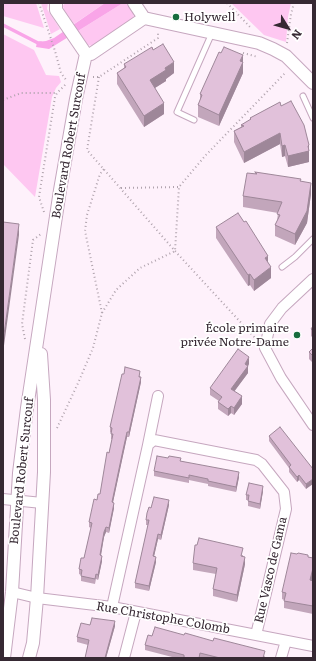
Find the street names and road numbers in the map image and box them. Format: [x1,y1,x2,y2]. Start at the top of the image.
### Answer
street label: Boulevard Robert Surcouf [49,72,89,220]
street label: Boulevard Robert Surcouf [7,397,37,545]
street label: Rue Vasco de Gama [252,515,290,625]
street label: Rue Christophe Colomb [95,599,231,637]

